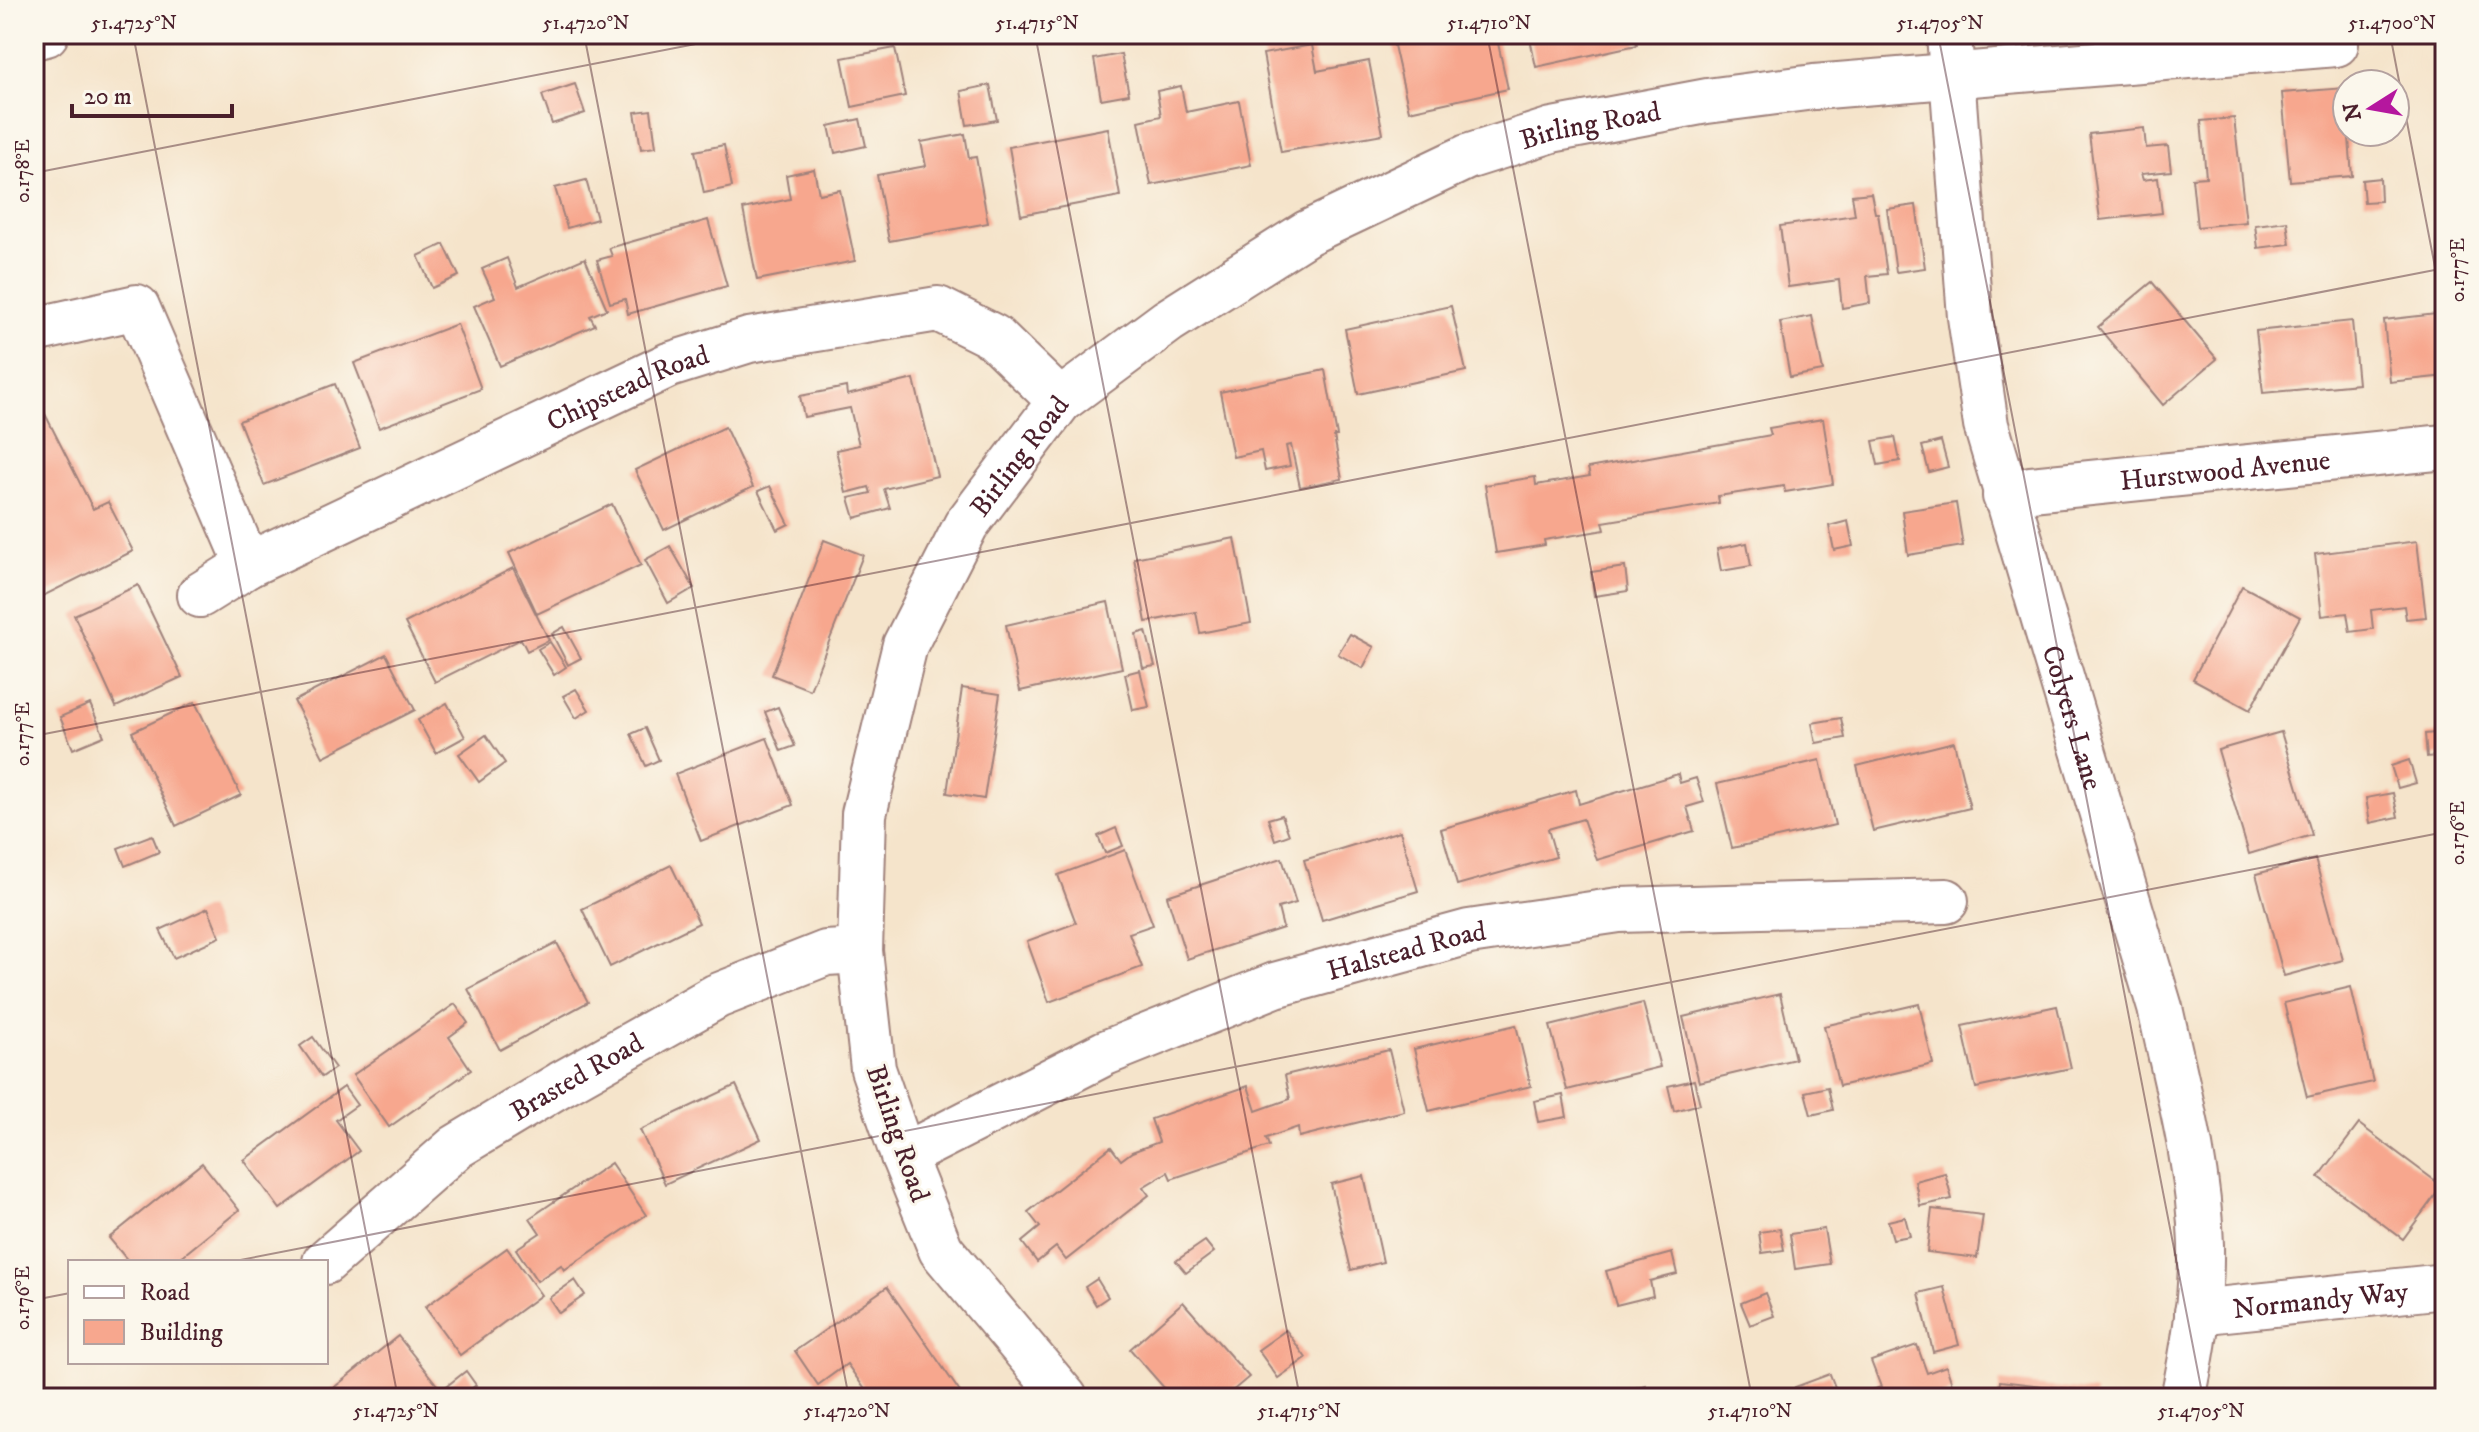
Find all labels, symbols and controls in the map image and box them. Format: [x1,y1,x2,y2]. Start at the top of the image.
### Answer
text: 51.4725°N [91,11,177,36]
text: 51.4720°N [542,11,630,36]
text: 51.4715°N [995,11,1079,36]
text: 51.4710°N [1447,11,1531,36]
text: 51.4705°N [1896,11,1984,36]
text: 51.4700°N [2348,11,2436,36]
scale bar [72,68,232,118]
north arrow [2331,68,2411,148]
text: 20 m [84,82,132,112]
street label: Birling Road [1516,94,1664,158]
text: N [2338,100,2368,123]
text: 0.178°E [11,139,36,203]
text: 0.177°E [2446,238,2471,302]
street label: Chipstead Road [541,338,713,440]
street label: Birling Road [963,389,1077,524]
street label: Hurstwood Avenue [2118,443,2332,499]
street label: Colyers Lane [2034,641,2110,794]
text: 0.177°E [11,702,36,766]
text: 0.176°E [2446,801,2471,865]
street label: Halstead Road [1323,914,1488,989]
street label: Brasted Road [504,1025,650,1129]
street label: Birling Road [858,1060,937,1207]
legend [68,1260,328,1364]
text: 0.176°E [11,1266,36,1330]
street label: Normandy Way [2231,1274,2411,1327]
text: Road [140,1278,190,1308]
text: Building [140,1318,223,1348]
text: 51.4725°N [353,1399,439,1424]
text: 51.4720°N [803,1399,891,1424]
text: 51.4715°N [1257,1399,1341,1424]
text: 51.4710°N [1708,1399,1792,1424]
text: 51.4705°N [2157,1399,2245,1424]

